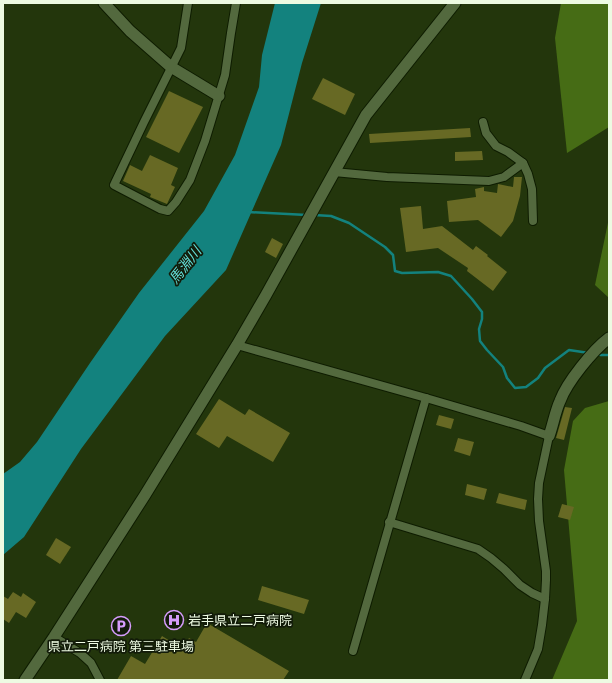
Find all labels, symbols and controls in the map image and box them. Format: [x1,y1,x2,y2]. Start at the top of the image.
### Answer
water label: 馬淵川 [165,241,205,286]
hospital icon: 岩手県立二戸病院 [163,609,185,631]
place label: 岩手県立二戸病院 [188,612,292,628]
parking icon: 県立二戸病院 第三駐車場 [110,615,132,637]
place label: 県立二戸病院 第三駐車場 [48,638,194,654]

